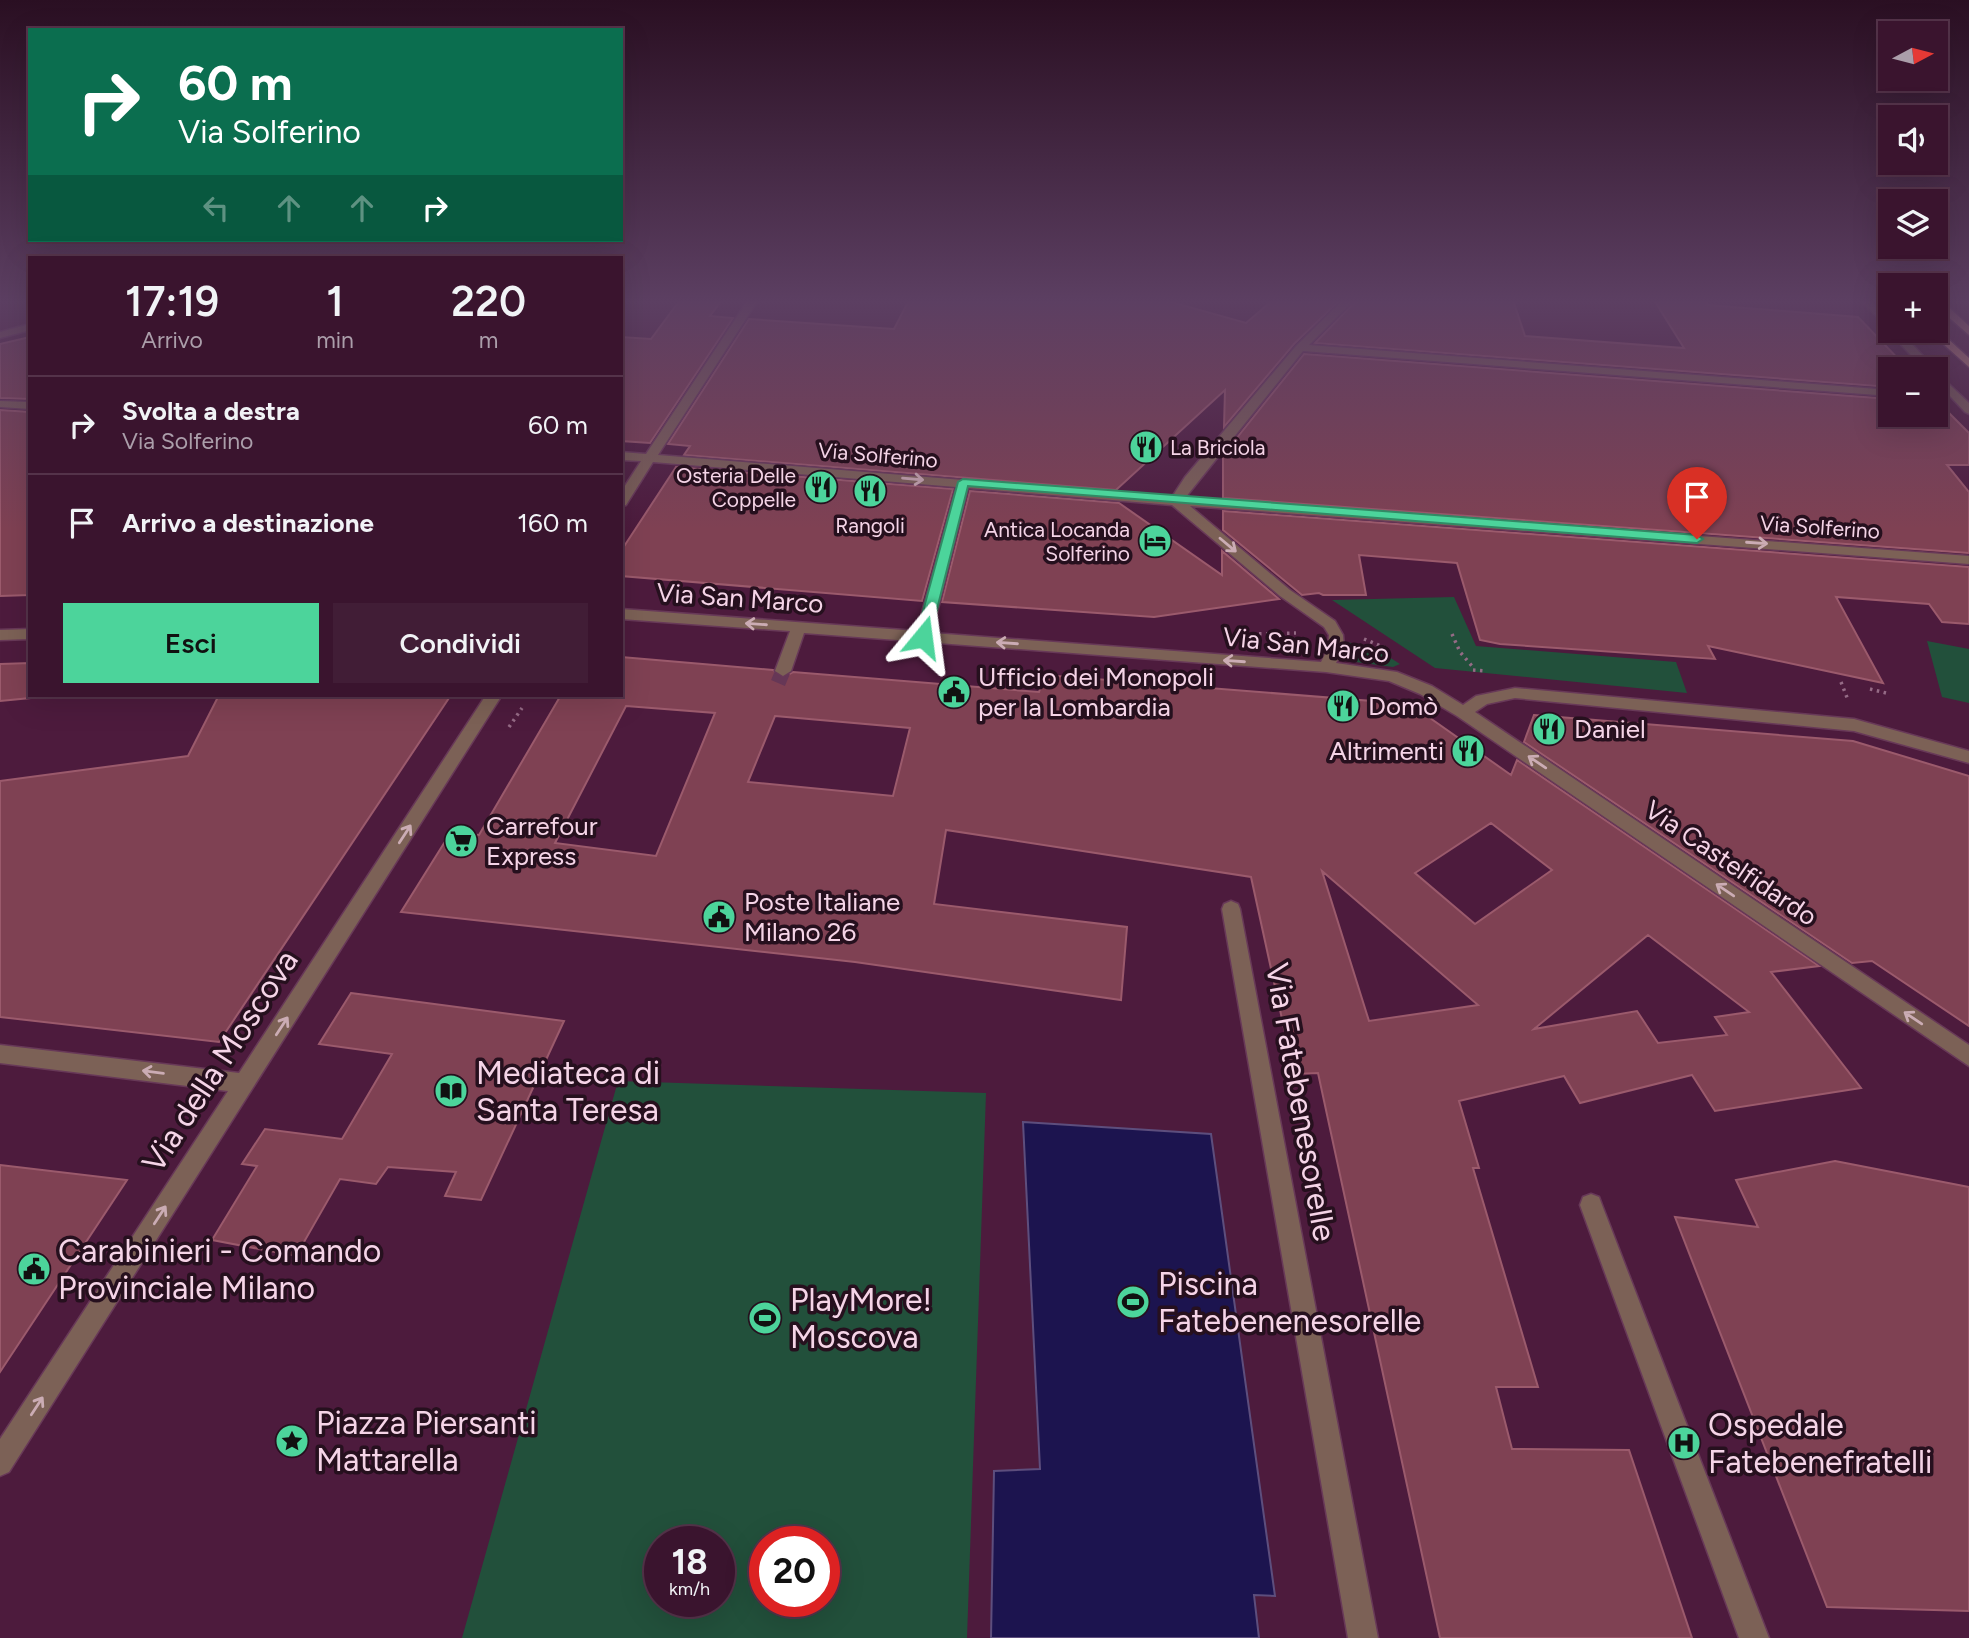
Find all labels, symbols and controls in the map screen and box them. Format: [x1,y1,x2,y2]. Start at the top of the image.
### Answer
north arrow [1878,21,1948,91]
map controls [1878,21,1948,427]
text: 60 m [178,53,293,112]
icon: right [63,56,154,147]
button: sound [1878,105,1948,175]
text: Via Solferino [178,113,361,151]
icon: left [197,189,235,227]
icon: ahead [270,189,308,227]
icon: ahead [343,189,381,227]
icon: right [416,189,454,227]
button: layers [1878,189,1948,259]
button: + [1878,273,1948,343]
text: 17:19 [125,276,219,327]
text: 1 [326,276,344,327]
text: 220 [451,276,526,327]
text: Arrivo [141,326,203,354]
text: min [316,326,354,354]
text: m [479,326,498,354]
button: − [1878,357,1948,427]
text: Svolta a destra [122,395,300,427]
icon: right [63,406,101,444]
text: 60 m [528,409,588,441]
text: Via Solferino [122,427,253,455]
restaurant icon: La Briciola [1127,428,1165,466]
place label: La Briciola [1170,435,1265,460]
street label: Via Solferino [817,437,939,473]
place label: Osteria Delle Coppelle [676,463,796,512]
pin [1667,467,1727,539]
restaurant icon: Osteria Delle Coppelle [802,468,840,506]
restaurant icon: Rangoli [851,472,889,510]
one-way arrow [902,473,924,486]
icon: arrive [1678,478,1716,516]
icon: arrive [63,504,101,542]
text: Arrivo a destinazione [122,507,374,539]
text: 160 m [517,507,588,539]
street label: Via Solferino [1759,510,1881,544]
place label: Rangoli [835,513,905,538]
place label: Antica Locanda Solferino [984,517,1130,566]
hotel icon: Antica Locanda Solferino [1136,522,1174,560]
one-way arrow [1219,537,1237,553]
one-way arrow [1745,537,1768,550]
street label: Via San Marco [656,576,824,620]
position arrow [886,600,960,674]
button: Esci [63,603,319,683]
button: Condividi [333,603,588,683]
one-way arrow [745,617,768,630]
street label: Via San Marco [1221,620,1391,670]
one-way arrow [996,636,1019,649]
one-way arrow [1223,654,1246,667]
place label: Ufficio dei Monopoli per la Lombardia [978,661,1214,723]
public building icon: Ufficio dei Monopoli per la Lombardia [935,673,973,711]
restaurant icon: Domò [1324,687,1362,725]
place label: Domò [1368,690,1438,722]
restaurant icon: Daniel [1530,710,1568,748]
place label: Daniel [1574,713,1646,745]
restaurant icon: Altrimenti [1449,732,1487,770]
place label: Altrimenti [1329,735,1444,767]
one-way arrow [1528,755,1547,769]
street label: Via Castelfidardo [1639,794,1823,932]
place label: Carrefour Express [486,810,598,872]
supermarket icon: Carrefour Express [442,822,480,860]
one-way arrow [399,825,413,845]
one-way arrow [1716,883,1735,897]
place label: Poste Italiane Milano 26 [744,886,900,948]
public building icon: Poste Italiane Milano 26 [700,898,738,936]
street label: Via della Moscova [134,943,306,1179]
street label: Via Fatebenesorelle [1258,960,1344,1244]
one-way arrow [1904,1011,1923,1026]
one-way arrow [275,1016,289,1036]
place label: Mediateca di Santa Teresa [476,1054,660,1129]
one-way arrow [142,1066,165,1079]
library icon: Mediateca di Santa Teresa [432,1072,470,1110]
one-way arrow [154,1205,168,1225]
place label: Carabinieri - Comando Provinciale Milano [58,1232,381,1307]
public building icon: Carabinieri - Comando Provinciale Milano [15,1250,53,1288]
place label: Piscina Fatebenenesorelle [1158,1265,1421,1340]
place label: PlayMore! Moscova [790,1281,932,1356]
sports icon: Piscina Fatebenenesorelle [1114,1283,1152,1321]
sports icon: PlayMore! Moscova [746,1299,784,1337]
one-way arrow [30,1397,44,1416]
place label: Piazza Piersanti Mattarella [316,1404,537,1479]
place label: Ospedale Fatebenefratelli [1708,1406,1933,1481]
place icon: Piazza Piersanti Mattarella [273,1422,311,1460]
hospital icon: Ospedale Fatebenefratelli [1665,1424,1703,1462]
speed limit sign: 20 [749,1526,840,1617]
text: 18 [671,1541,708,1583]
text: km/h [669,1578,710,1600]

